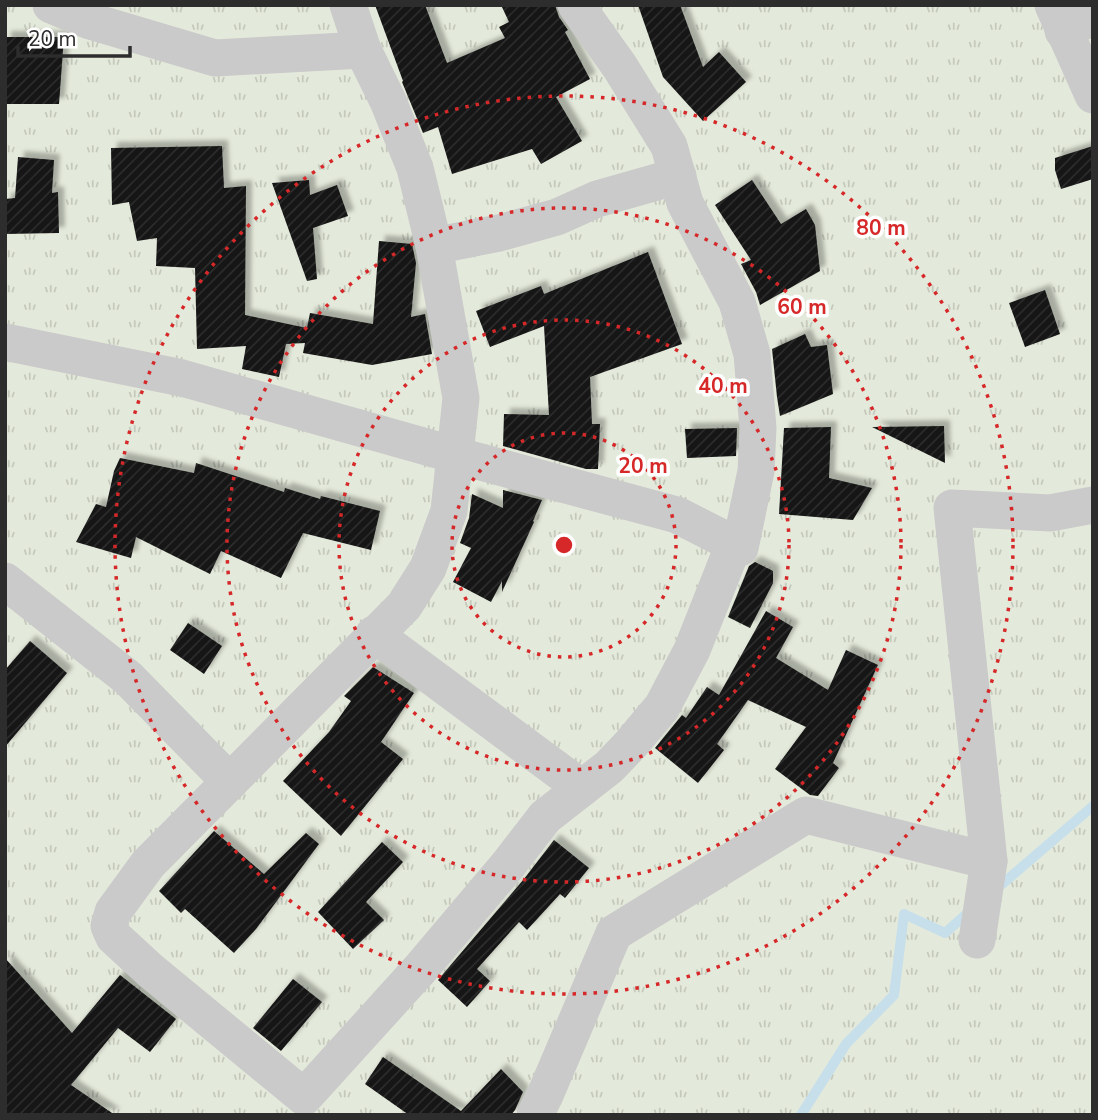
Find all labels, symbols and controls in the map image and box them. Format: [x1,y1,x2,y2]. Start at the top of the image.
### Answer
scale bar [18,14,130,58]
text: 20 m [28,25,77,53]
text: 80 m [856,214,906,242]
text: 60 m [777,293,827,321]
text: 40 m [698,372,748,400]
text: 20 m [618,452,668,480]
centre of rings [552,533,576,557]

